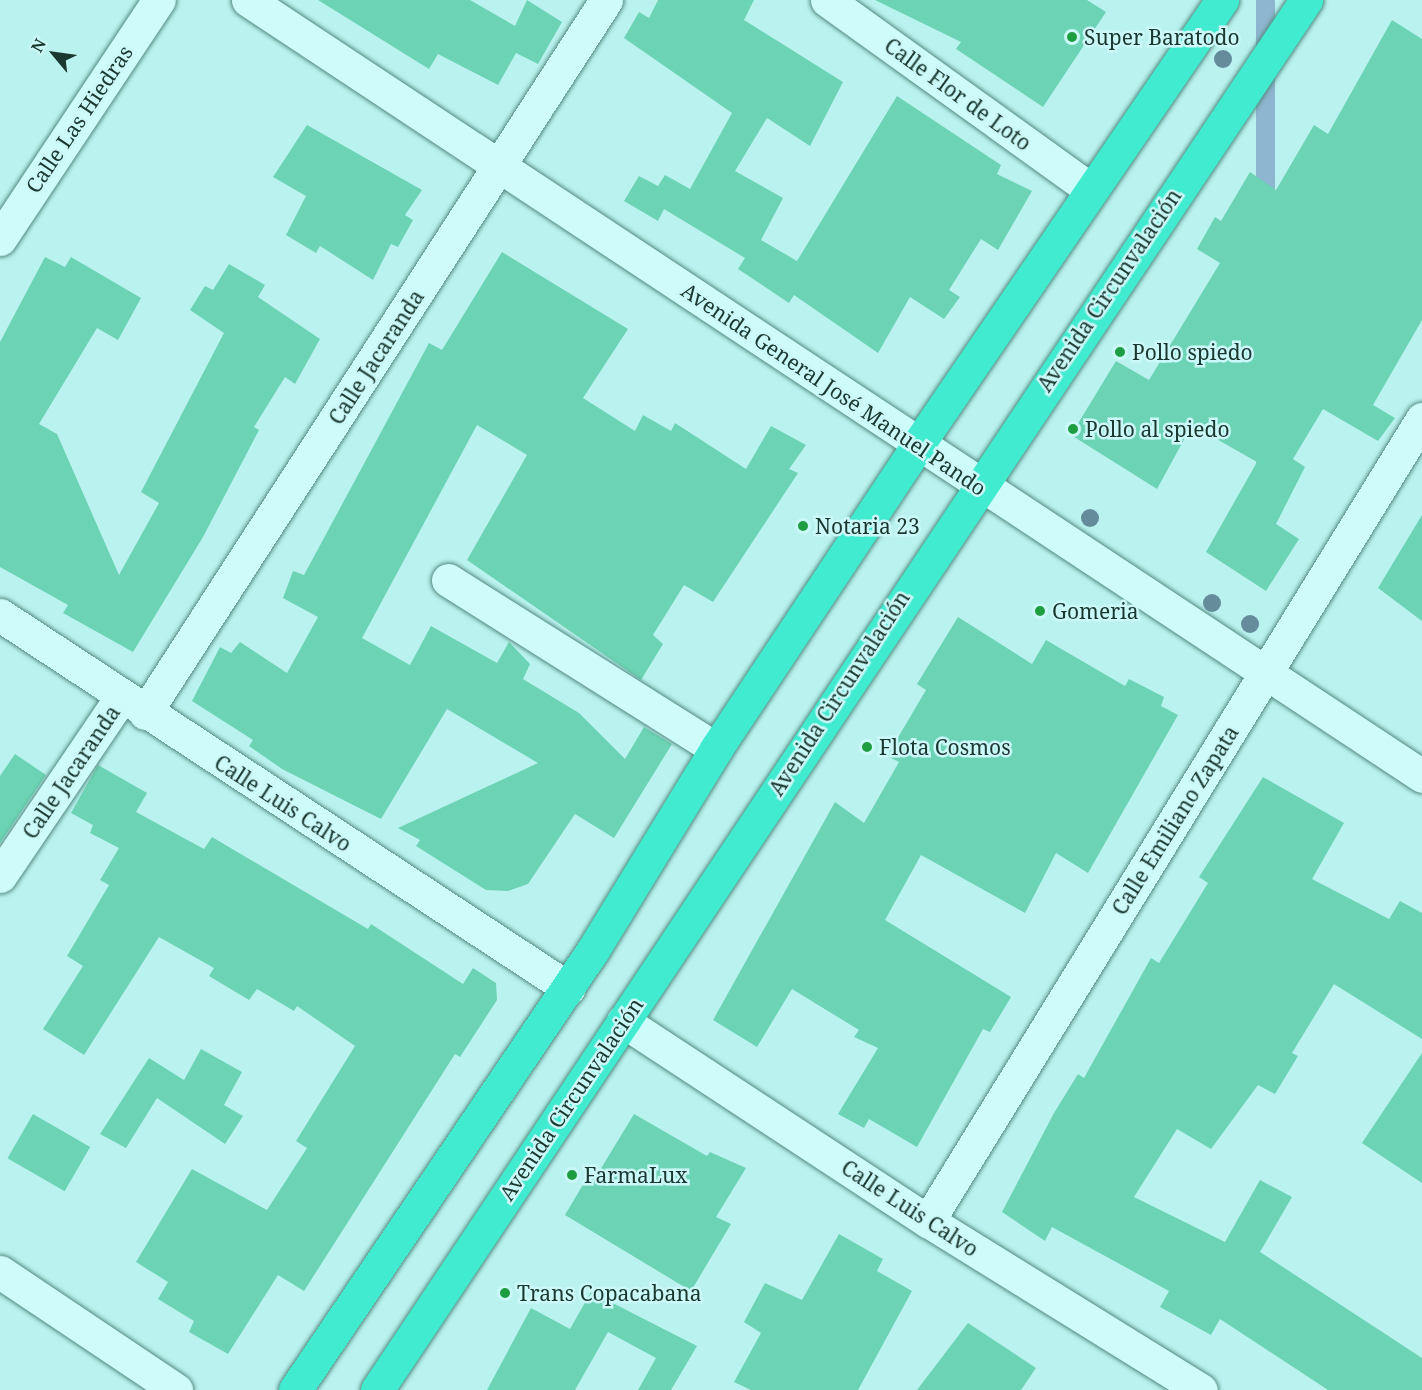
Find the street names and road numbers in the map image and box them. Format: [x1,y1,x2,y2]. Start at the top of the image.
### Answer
street label: Calle Flor de Loto [880,32,1036,156]
street label: Calle Las Hiedras [20,40,138,198]
street label: Avenida Circunvalación [1032,184,1186,396]
street label: Avenida General José Manuel Pando [677,277,991,501]
street label: Calle Jacaranda [323,285,429,429]
street label: Avenida Circunvalación [763,586,915,800]
street label: Calle Jacaranda [17,701,125,843]
street label: Calle Emiliano Zapata [1106,721,1244,919]
street label: Calle Luis Calvo [210,749,356,857]
street label: Avenida Circunvalación [494,993,648,1205]
street label: Calle Luis Calvo [837,1154,983,1262]

